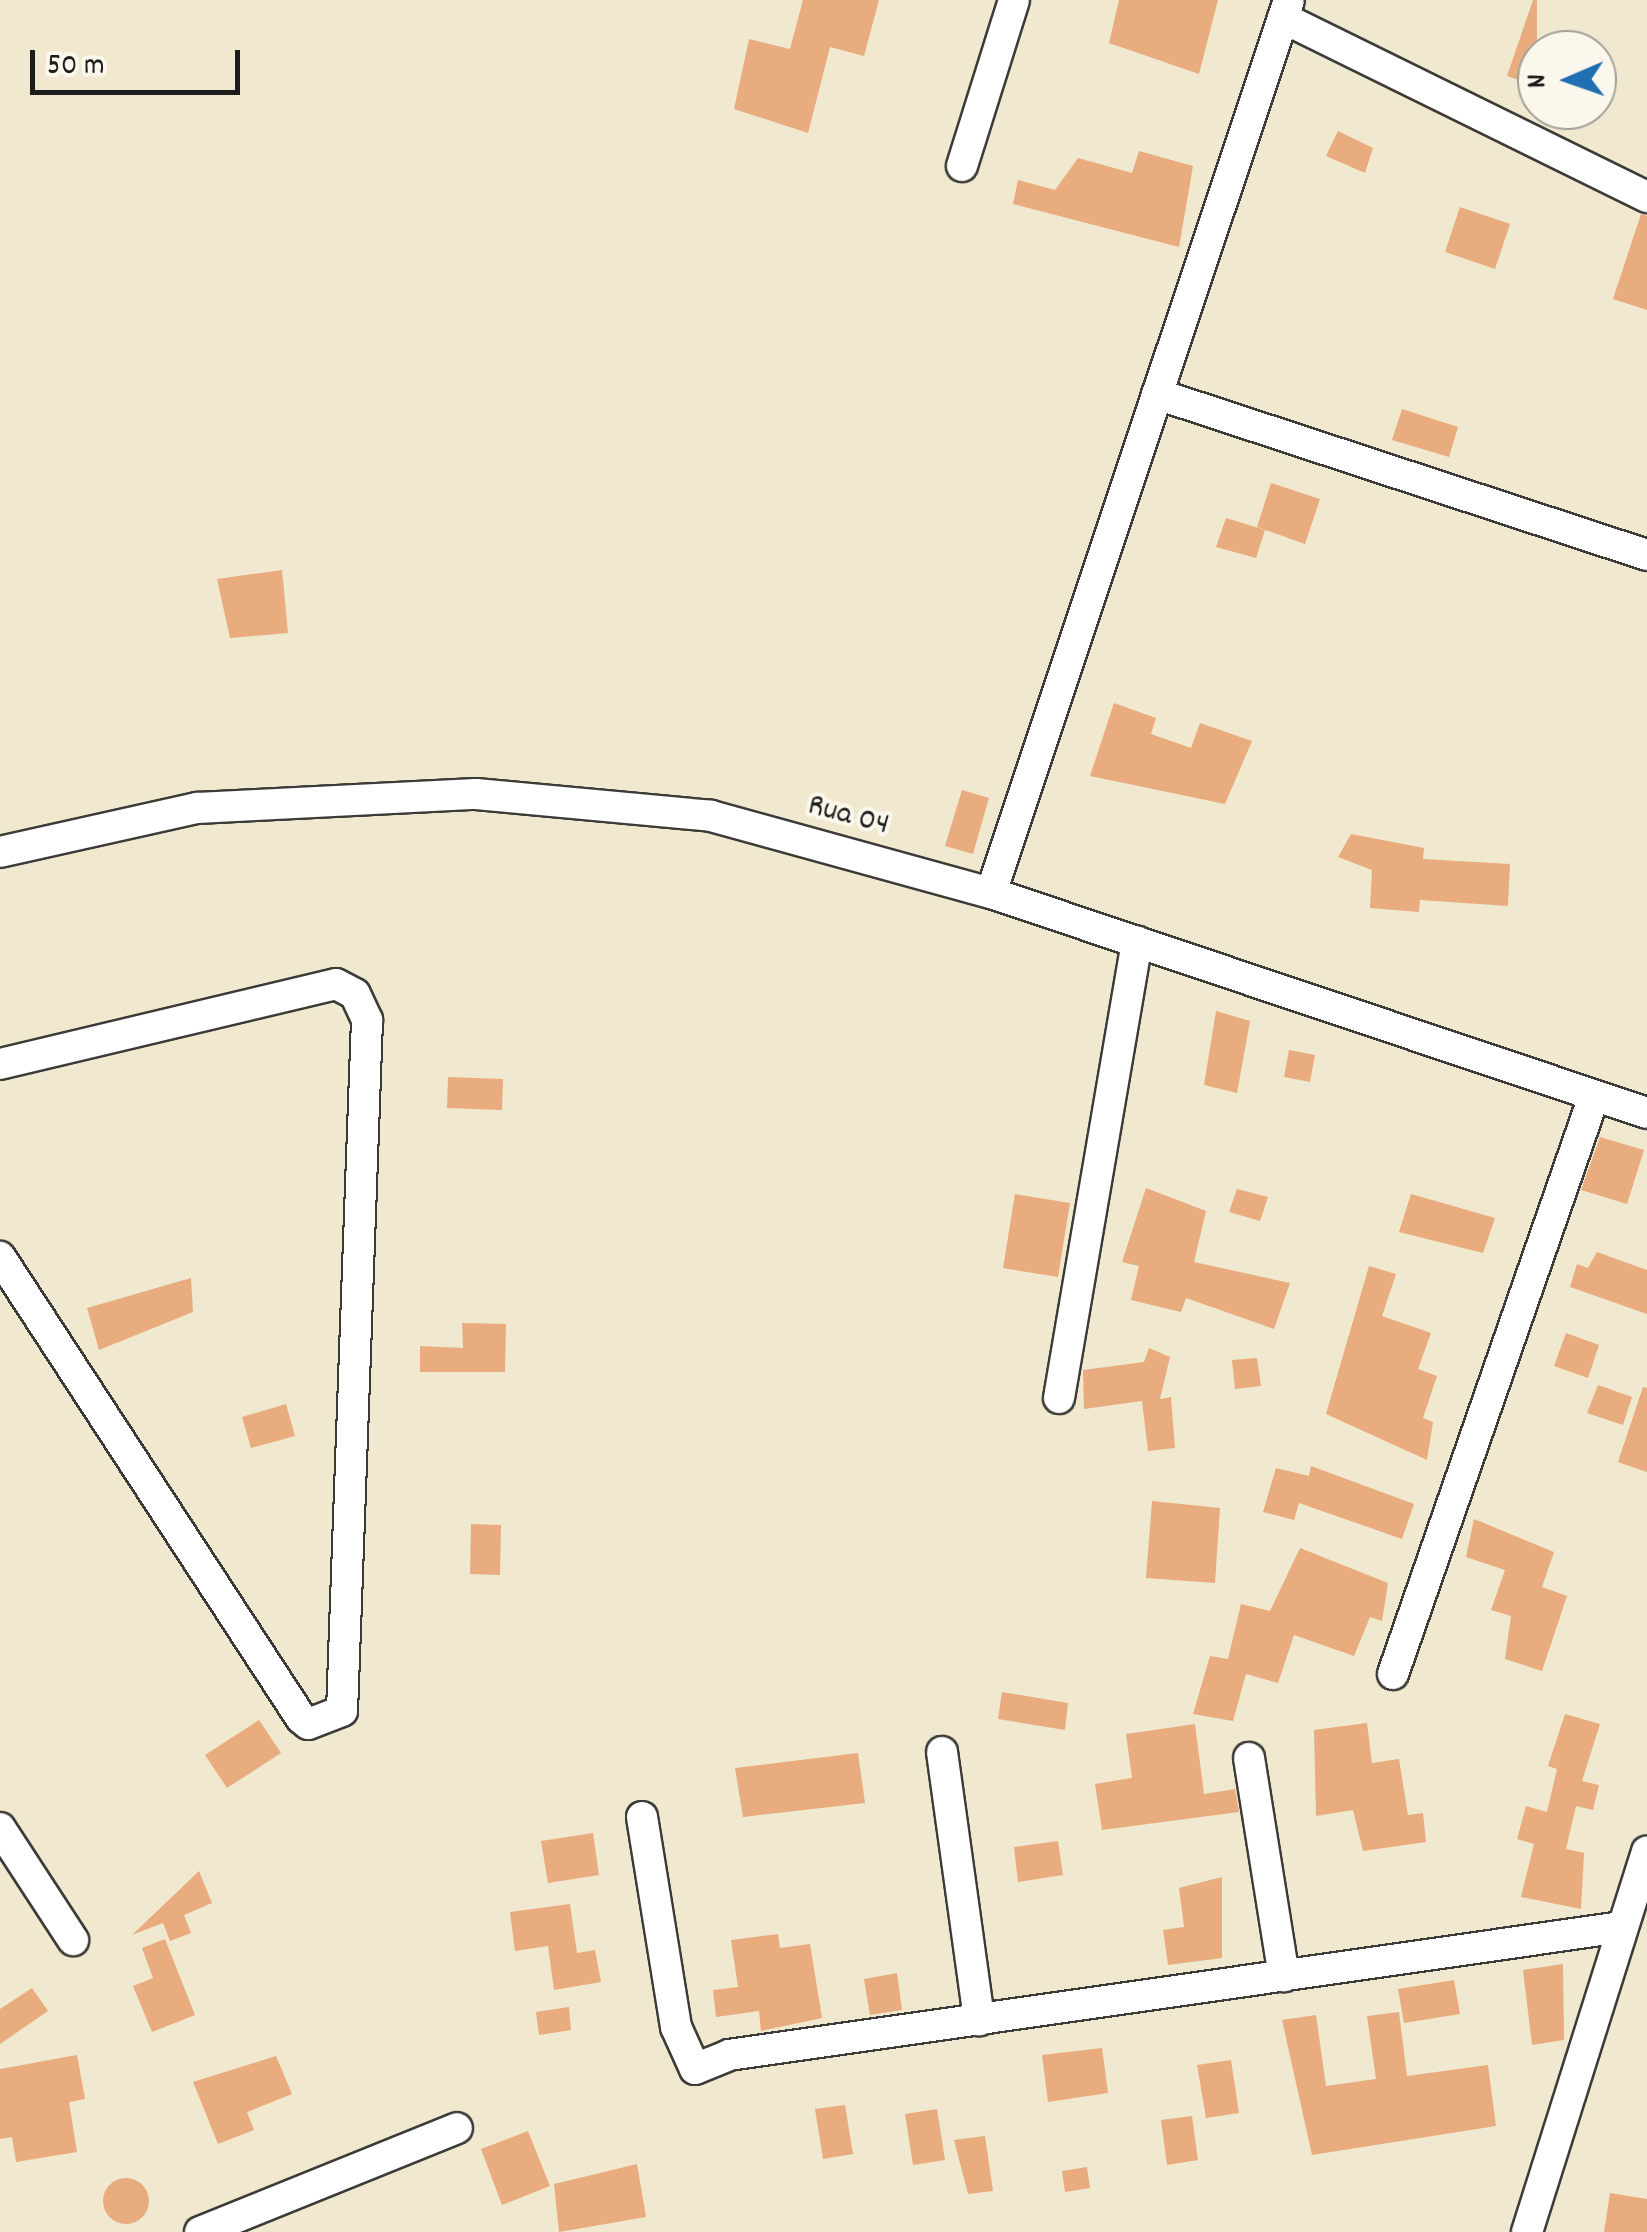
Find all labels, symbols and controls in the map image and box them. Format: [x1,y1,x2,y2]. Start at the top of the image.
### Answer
scale bar [35,30,245,92]
north arrow [1517,30,1617,130]
text: 50 m [47,46,105,89]
text: N [1519,73,1559,89]
street label: Rua 04 [803,788,893,846]

